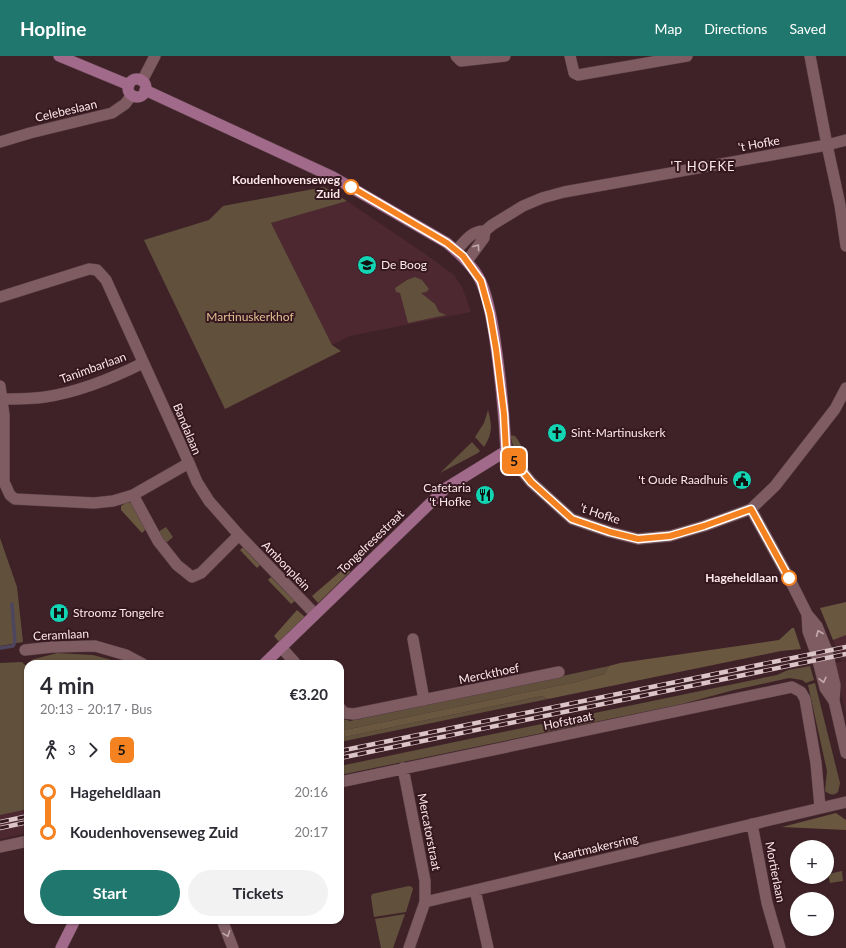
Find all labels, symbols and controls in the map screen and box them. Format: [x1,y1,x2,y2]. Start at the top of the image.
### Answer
text: Hopline [20,17,86,40]
text: Map [655,20,682,37]
text: Directions [704,20,767,37]
text: Saved [789,20,826,37]
street label: Celebeslaan [33,96,98,125]
street label: 't Hofke [737,132,781,155]
district label: 'T HOFKE [670,158,736,174]
place label: Koudenhovenseweg Zuid [232,172,341,201]
marker: Koudenhovenseweg Zuid [343,179,359,195]
one-way arrow [473,244,480,251]
school or university icon: De Boog [356,254,378,276]
place label: De Boog [381,257,427,272]
park label: Martinuskerkhof [206,309,294,324]
street label: Tanimbarlaan [58,349,128,386]
street label: Bandalaan [170,401,205,457]
church icon: Sint-Martinuskerk [546,422,568,444]
place label: Sint-Martinuskerk [571,425,666,440]
line badge: 5 [501,448,527,474]
text: 5 [510,452,518,469]
public building icon: 't Oude Raadhuis [731,469,753,491]
place label: 't Oude Raadhuis [638,472,728,487]
place label: Cafetaria 't Hofke [423,480,471,509]
restaurant icon: Cafetaria 't Hofke [474,484,496,506]
street label: 't Hofke [578,500,622,527]
street label: Tongelresestraat [334,506,407,577]
street label: Ambonplein [259,538,314,594]
place label: Hageheldlaan [705,570,778,585]
marker: Hageheldlaan [781,570,797,586]
hospital icon: Stroomz Tongelre [48,602,70,624]
place label: Stroomz Tongelre [73,605,164,620]
street label: Ceramlaan [33,626,89,643]
one-way arrow [816,629,824,636]
street label: Merckthoef [457,660,521,687]
text: 4 min [40,672,95,699]
one-way arrow [818,676,827,683]
text: €3.20 [290,685,328,703]
text: 20:13 – 20:17 · Bus [40,701,152,717]
street label: Hofstraat [542,708,594,733]
icon: walk [40,739,62,761]
icon: forward [82,739,104,761]
text: 5 [118,741,126,758]
text: 3 [68,742,76,758]
text: Hageheldlaan [70,783,161,801]
text: 20:16 [295,784,328,800]
street label: Mercatorstraat [415,792,444,872]
text: Koudenhovenseweg Zuid [70,823,238,841]
text: 20:17 [295,824,328,840]
street label: Kaartmakersring [552,831,640,865]
street label: Mortierlaan [762,840,789,904]
map controls [790,840,834,936]
button: + [790,840,834,884]
button: Start [40,870,180,916]
button: Tickets [188,870,328,916]
button: − [790,892,834,936]
one-way arrow [223,930,231,937]

